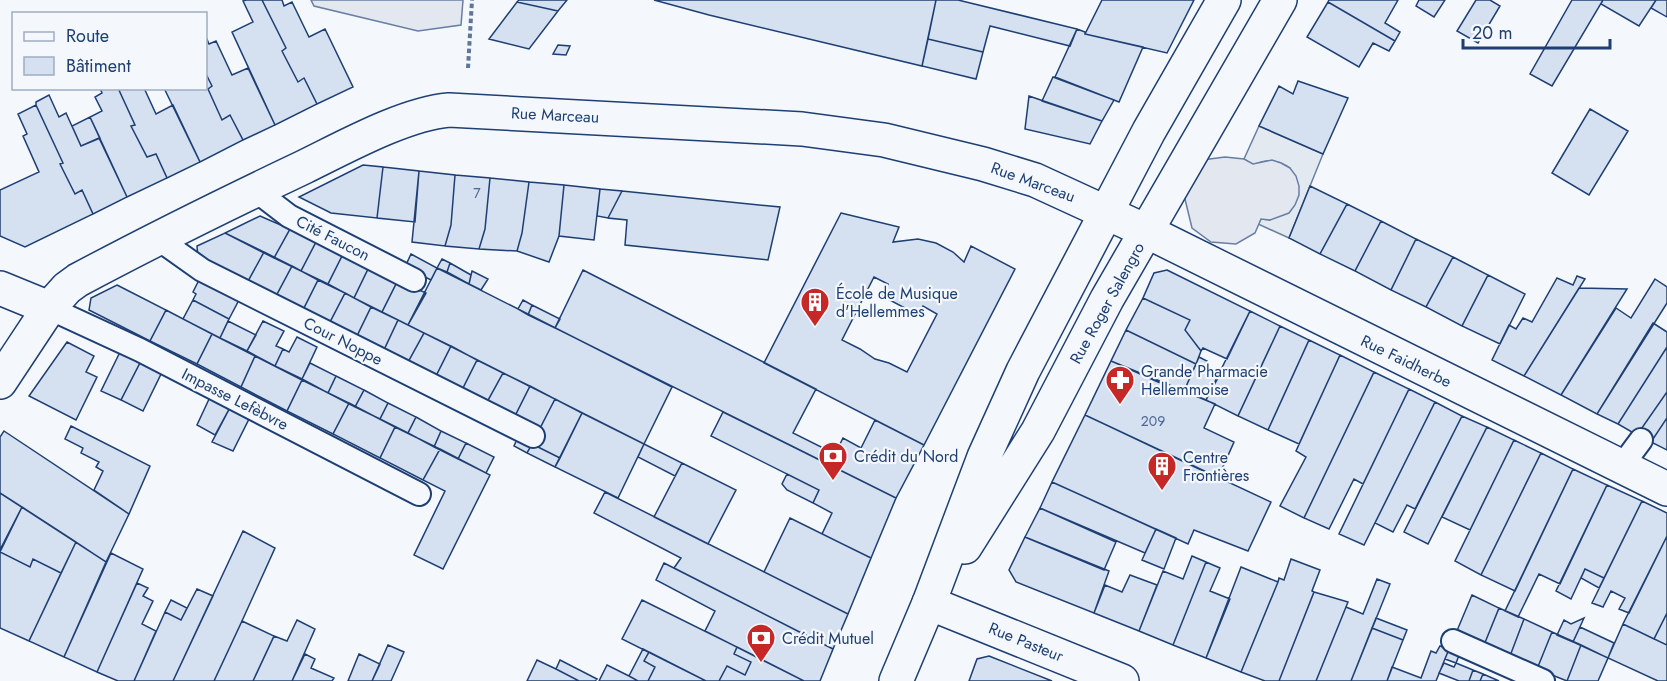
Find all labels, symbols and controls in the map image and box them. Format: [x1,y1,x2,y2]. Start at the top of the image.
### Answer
legend [12,12,207,90]
scale bar [1463,12,1610,50]
text: 20 m [1472,20,1512,46]
text: Route [66,23,109,49]
text: Bâtiment [66,53,132,79]
street label: Rue Marceau [510,101,600,129]
street label: Rue Marceau [988,156,1078,208]
house number: 7 [473,183,481,203]
street label: Cité Faucon [292,210,374,266]
street label: Rue Roger Salengro [1064,238,1150,368]
place label: École de Musique d'Hellemmes [836,282,958,323]
building icon: École de Musique d'Hellemmes [799,286,831,328]
street label: Cour Noppe [299,311,387,371]
street label: Rue Faidherbe [1357,329,1455,393]
place label: Grande Pharmacie Hellemmoise [1141,360,1268,401]
street label: Impasse Lefèbvre [178,362,292,436]
pharmacy icon: Grande Pharmacie Hellemmoise [1104,364,1136,406]
house number: 209 [1141,411,1165,431]
bank icon: Crédit du Nord [817,440,849,482]
place label: Crédit du Nord [854,445,958,468]
place label: Centre Frontières [1183,446,1249,487]
building icon: Centre Frontières [1146,450,1178,492]
street label: Rue Pasteur [985,617,1067,668]
bank icon: Crédit Mutuel [745,622,777,664]
place label: Crédit Mutuel [782,627,874,650]

